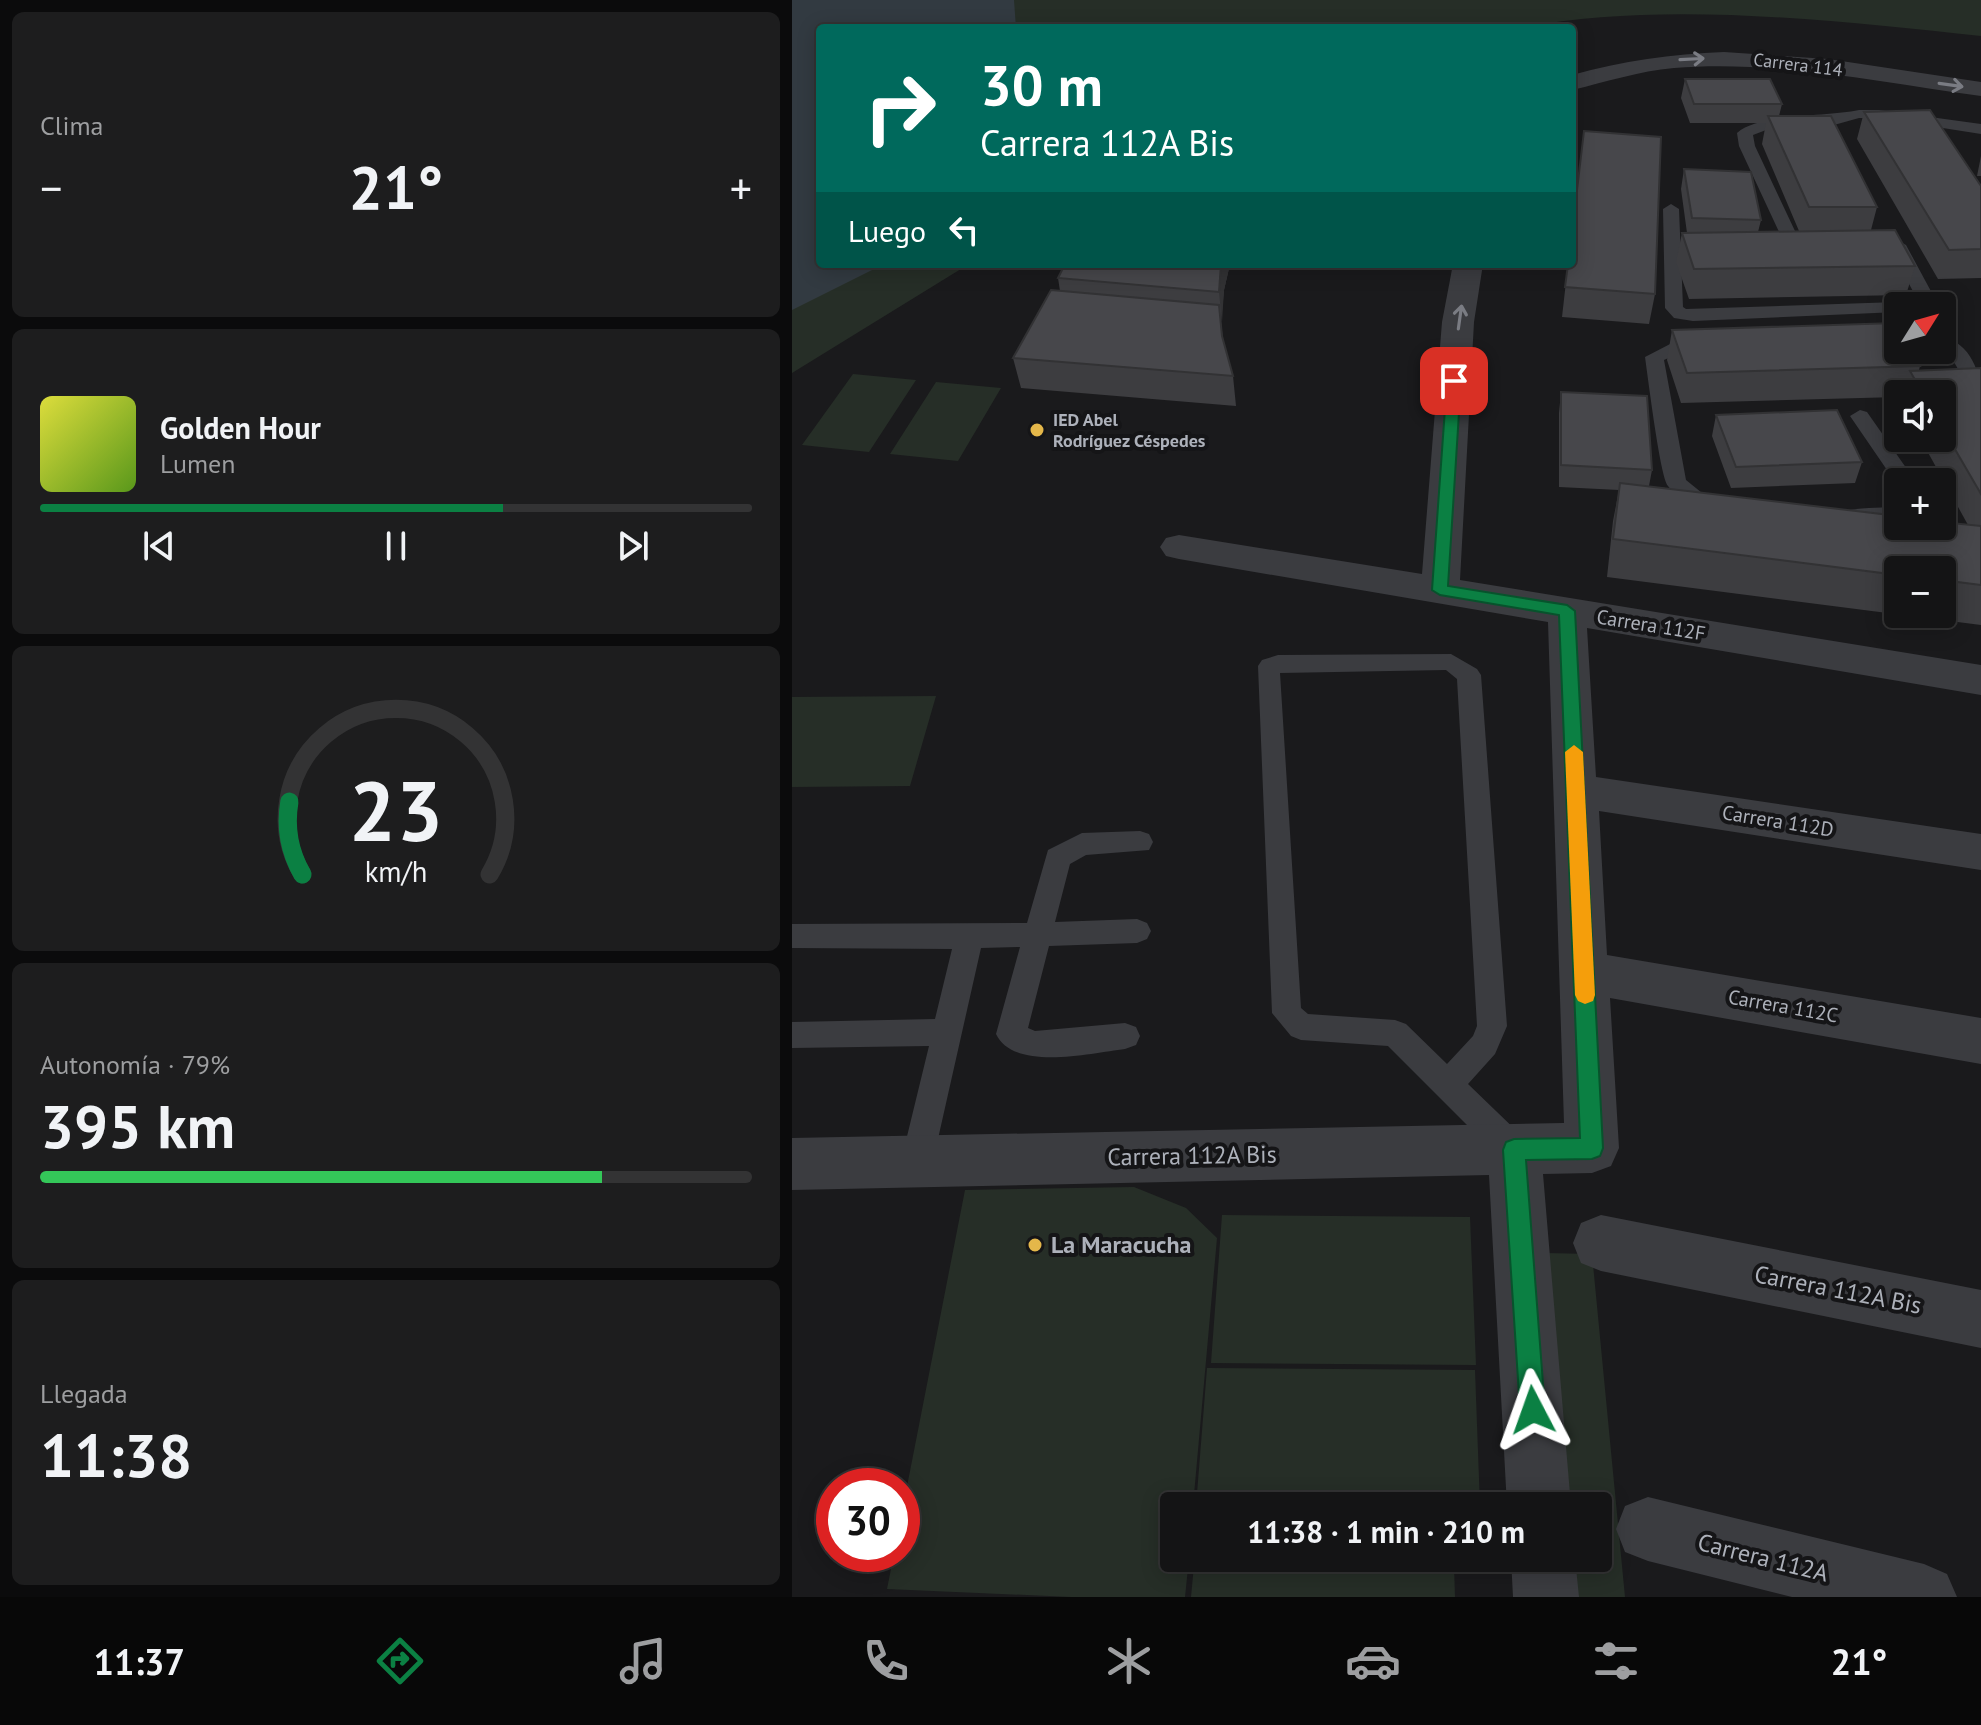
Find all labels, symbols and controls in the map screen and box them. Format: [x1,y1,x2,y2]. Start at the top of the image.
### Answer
street label: Carrera 114 [1752,48,1844,81]
text: 30 m [980,49,1103,121]
one-way arrow [1678,52,1705,67]
icon: right [848,56,952,160]
one-way arrow [1937,78,1963,93]
text: Clima [40,109,103,142]
text: Carrera 112A Bis [980,119,1234,166]
text: 21° [349,148,443,226]
text: − [40,159,62,216]
text: + [730,159,752,216]
icon: left [942,208,986,252]
text: Luego [848,211,926,250]
north arrow [1884,292,1956,364]
map controls [1884,292,1956,628]
one-way arrow [1453,304,1468,330]
pin [1420,347,1488,415]
icon: arrive [1432,359,1476,403]
button: sound [1884,380,1956,452]
text: Golden Hour [160,408,321,447]
place label: IED Abel Rodríguez Céspedes [1053,408,1206,452]
marker: IED Abel Rodríguez Céspedes [1028,421,1046,439]
text: Lumen [160,447,235,480]
button: + [1884,468,1956,540]
icon: previous [137,524,181,568]
icon: pause [374,524,418,568]
icon: next [611,524,655,568]
button: − [1884,556,1956,628]
street label: Carrera 112F [1595,604,1707,646]
text: 23 [349,755,443,863]
street label: Carrera 112D [1720,799,1836,843]
text: km/h [365,853,427,890]
street label: Carrera 112C [1726,984,1840,1028]
text: Autonomía · 79% [40,1048,230,1081]
text: 395 km [40,1087,235,1165]
street label: Carrera 112A Bis [1107,1139,1277,1172]
place label: La Maracucha [1051,1229,1191,1260]
marker: La Maracucha [1026,1236,1044,1254]
street label: Carrera 112A Bis [1752,1258,1924,1321]
position arrow [1491,1368,1575,1452]
text: Llegada [40,1377,128,1410]
text: 11:38 [40,1416,192,1494]
speed limit sign: 30 [816,1468,920,1572]
text: 11:38 · 1 min · 210 m [1247,1512,1525,1551]
street label: Carrera 112A [1695,1526,1832,1589]
icon: directions [372,1633,428,1689]
icon: music [615,1633,671,1689]
icon: phone [858,1633,914,1689]
icon: climate [1101,1633,1157,1689]
icon: car [1345,1633,1401,1689]
icon: filters [1588,1633,1644,1689]
text: 11:37 [94,1638,185,1685]
text: 21° [1831,1638,1887,1685]

